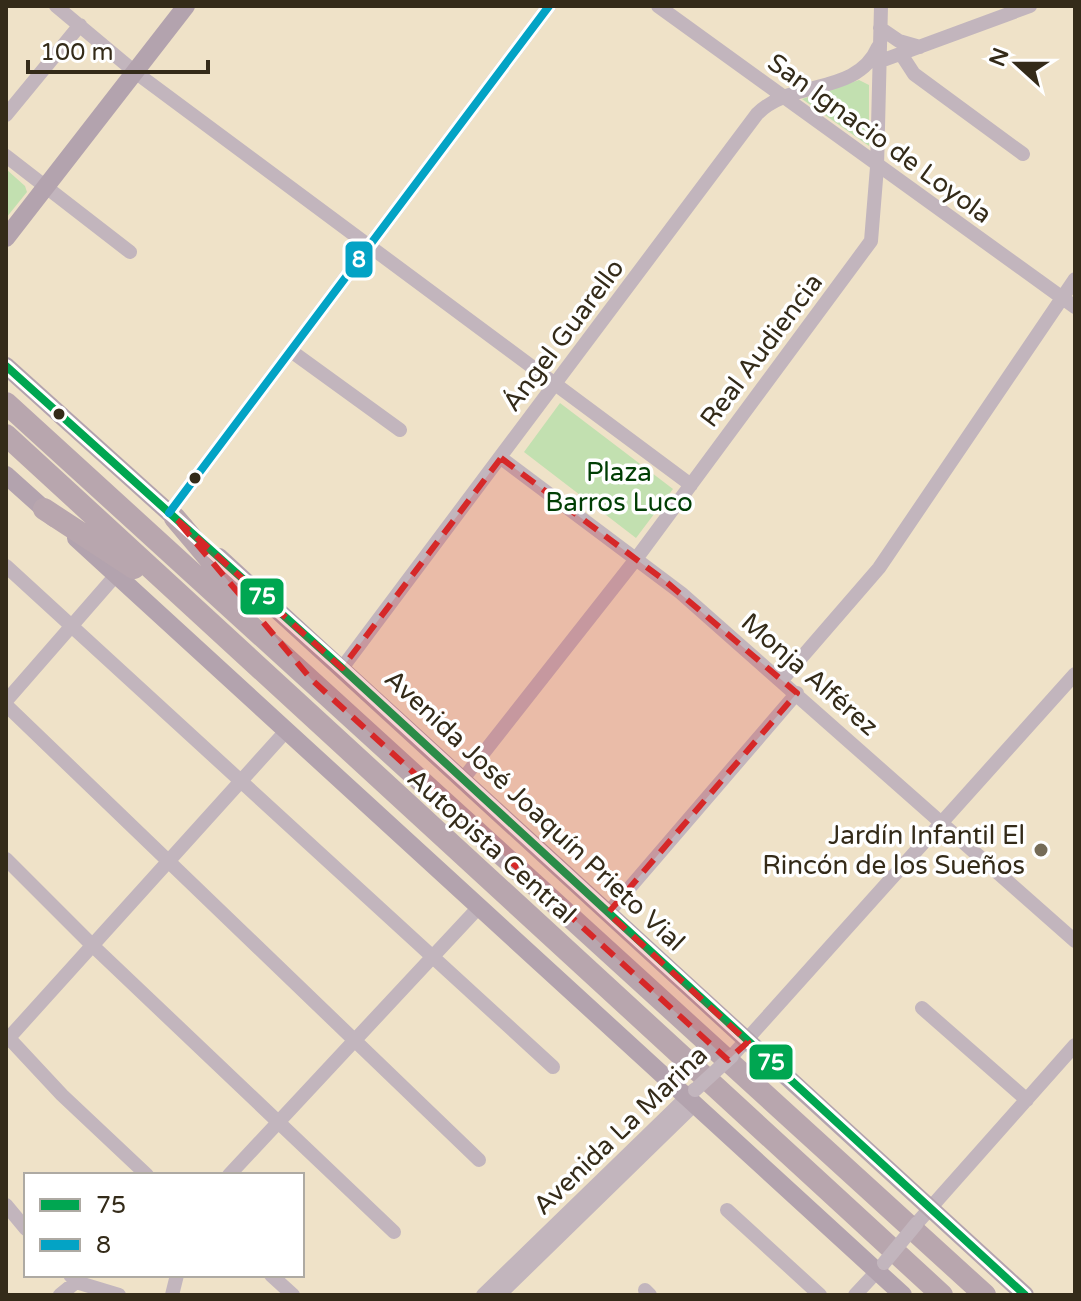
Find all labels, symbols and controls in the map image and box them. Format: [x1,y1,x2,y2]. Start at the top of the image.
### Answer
scale bar [28,24,208,74]
north arrow [977,24,1057,104]
text: 100 m [40,38,114,67]
text: N [984,44,1015,70]
street label: San Ignacio de Loyola [762,47,998,230]
line badge: 8 [344,240,374,279]
text: 8 [352,247,366,273]
street label: Ángel Guarello [496,253,631,418]
street label: Real Audiencia [694,267,829,433]
unlabelled marker [51,406,67,422]
park label: Plaza Barros Luco [545,457,693,518]
unlabelled marker [187,470,203,486]
line badge: 75 [239,577,285,616]
text: 75 [248,584,276,610]
street label: Monja Alférez [735,607,884,742]
street label: Avenida José Joaquín Prieto Vial [378,663,691,958]
street label: Autopista Central [401,763,582,930]
place label: Jardín Infantil El Rincón de los Sueños [762,820,1025,881]
marker: Jardín Infantil El Rincón de los Sueños [1032,841,1050,859]
street label: Avenida La Marina [527,1039,714,1221]
line badge: 75 [748,1043,794,1081]
text: 75 [757,1050,785,1076]
legend [24,1173,304,1277]
text: 75 [96,1191,126,1220]
text: 8 [96,1231,111,1260]

